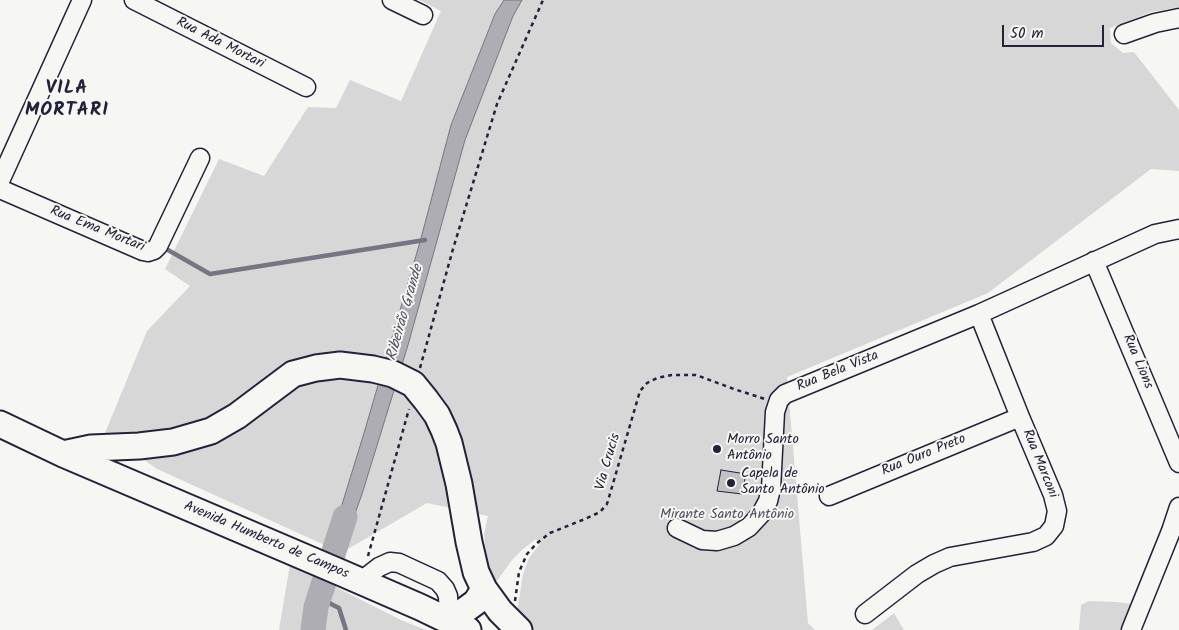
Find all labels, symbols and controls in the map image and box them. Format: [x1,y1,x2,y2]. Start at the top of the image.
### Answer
street label: Rua Ada Mortari [173,15,267,73]
scale bar [1004,15,1106,47]
text: 50 m [1010,22,1044,46]
district label: VILA MORTARI [24,79,110,123]
street label: Rua Ema Mortari [47,203,147,257]
water label: Ribeirão Grande [384,263,428,363]
street label: Rua Lions [1118,332,1156,392]
street label: Rua Bela Vista [795,348,881,396]
street label: Rua Marconi [1018,427,1060,501]
street label: Rua Ouro Preto [879,431,969,481]
street label: Via Crucis [593,432,625,492]
place label: Morro Santo Antônio [727,433,799,466]
marker: Morro Santo Antônio [711,443,723,455]
place label: Capela de Santo Antônio [741,467,825,500]
marker: Capela de Santo Antônio [725,477,737,489]
street label: Avenida Humberto de Campos [181,499,351,583]
park label: Mirante Santo Antônio [660,508,794,524]

